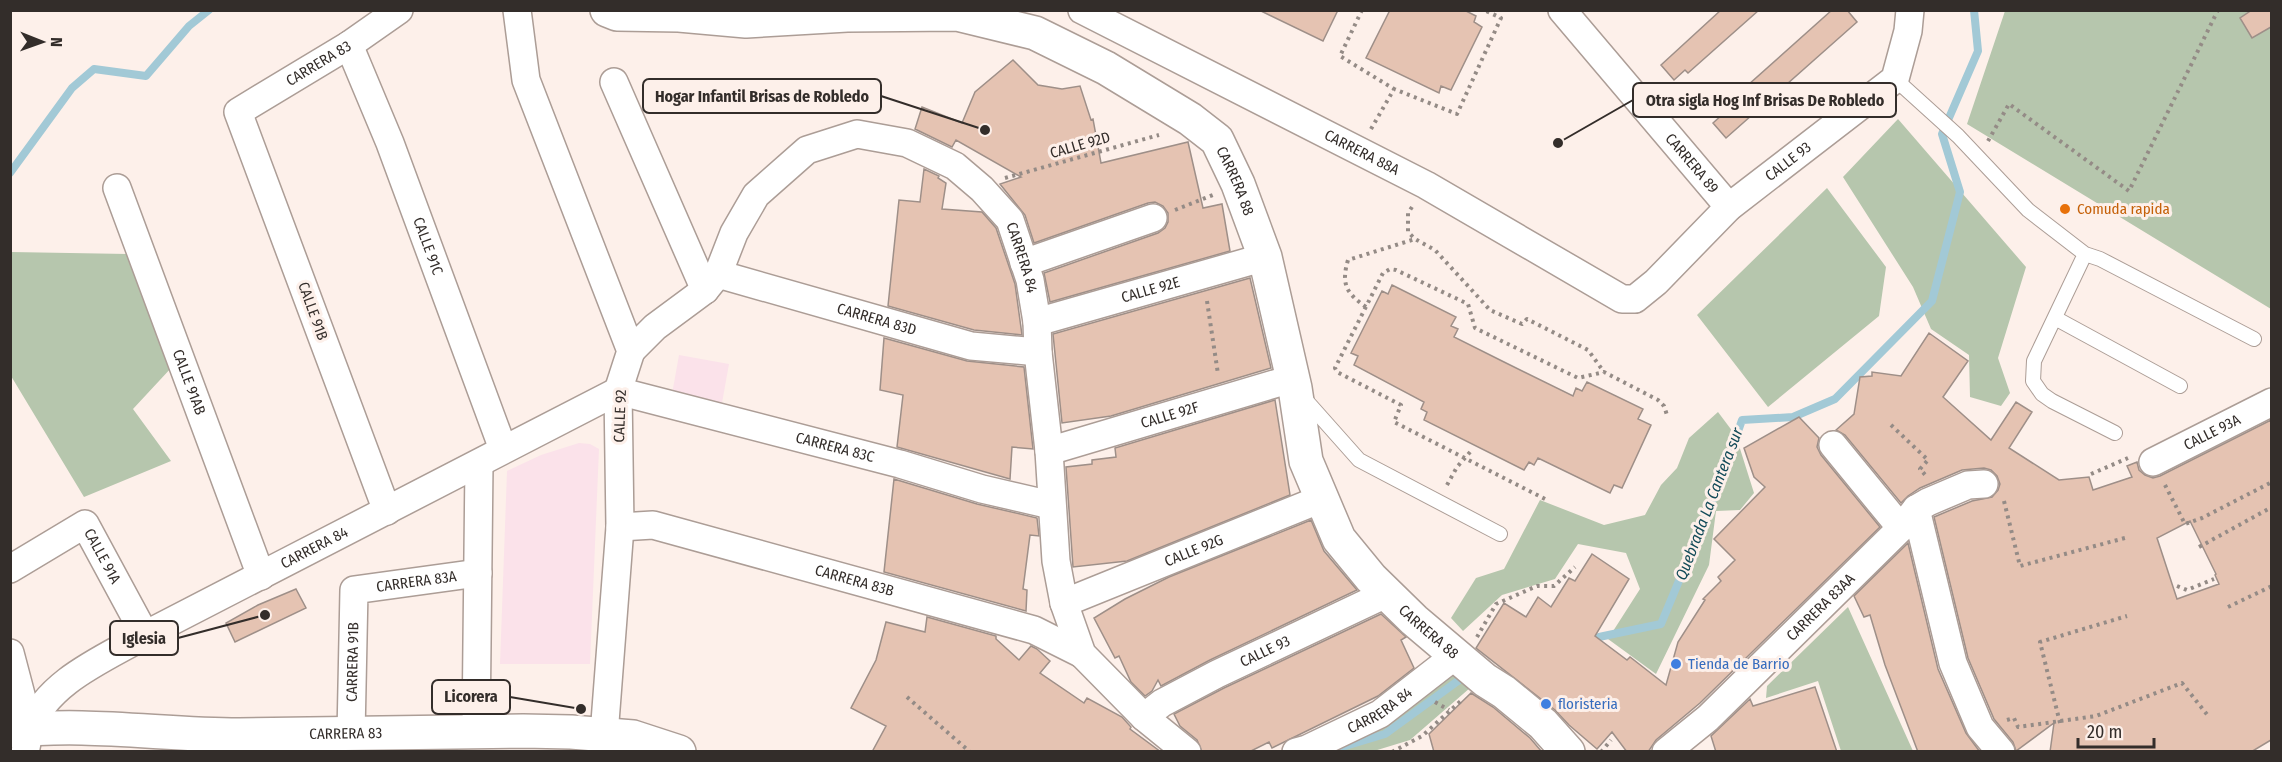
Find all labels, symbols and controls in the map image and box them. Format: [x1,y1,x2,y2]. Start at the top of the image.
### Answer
north arrow [12,12,72,72]
text: N [47,37,66,47]
street label: CARRERA 83 [283,37,355,90]
callout: Hogar Infantil Brisas de Robledo [643,79,881,113]
callout: Otra sigla Hog Inf Brisas De Robledo [1633,83,1896,117]
text: Hogar Infantil Brisas de Robledo [655,87,870,106]
text: Otra sigla Hog Inf Brisas De Robledo [1646,91,1885,110]
street label: CARRERA 88A [1321,126,1402,179]
street label: CALLE 92D [1048,128,1112,162]
street label: CARRERA 89 [1661,130,1722,197]
street label: CALLE 93 [1762,138,1815,185]
street label: CARRERA 88 [1212,143,1258,218]
place label: Comuda rapida [2077,200,2170,218]
marker: Comuda rapida [2058,202,2072,216]
street label: CALLE 91C [409,215,447,278]
street label: CARRERA 84 [1002,220,1041,294]
street label: CALLE 92E [1119,273,1182,307]
street label: CALLE 91B [294,280,332,342]
street label: CARRERA 83D [835,299,918,339]
street label: CALLE 91AB [169,347,209,417]
street label: CALLE 92 [610,389,630,443]
street label: CALLE 92F [1139,398,1201,432]
street label: CALLE 93A [2181,410,2243,454]
water label: Quebrada La Cantera sur [1671,425,1747,583]
street label: CARRERA 83C [794,428,877,466]
street label: CARRERA 84 [278,523,351,573]
street label: CALLE 91A [80,525,125,587]
street label: CALLE 92G [1162,531,1226,570]
street label: CARRERA 83B [813,561,896,600]
street label: CARRERA 83A [375,567,458,596]
street label: CARRERA 83AA [1783,570,1859,645]
street label: CARRERA 88 [1395,601,1462,663]
callout: Iglesia [110,621,178,655]
street label: CARRERA 91B [343,622,362,702]
text: Iglesia [122,629,166,648]
street label: CALLE 93 [1237,632,1293,671]
place label: Tienda de Barrio [1688,655,1790,673]
marker: Tienda de Barrio [1669,657,1683,671]
callout: Licorera [432,680,510,714]
street label: CARRERA 84 [1345,683,1416,737]
text: Licorera [444,687,498,706]
place label: floristeria [1558,695,1618,713]
marker: floristeria [1539,697,1553,711]
scale bar [2078,711,2154,749]
text: 20 m [2087,721,2122,743]
street label: CARRERA 83 [309,724,382,743]

